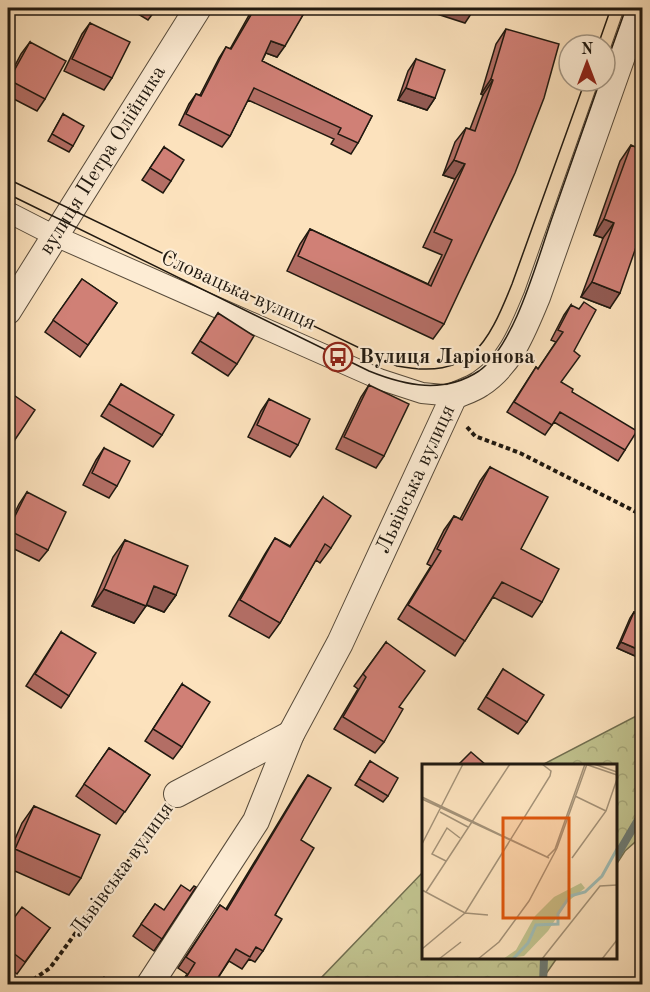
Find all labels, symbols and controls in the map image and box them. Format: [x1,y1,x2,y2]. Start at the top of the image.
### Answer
north arrow [557,33,617,93]
text: N [581,42,594,58]
street label: вулиця Петра Олійника [36,62,170,258]
street label: Словацька вулиця [158,247,319,335]
bus stop icon: Вулиця Ларіонова [322,341,354,373]
place label: Вулиця Ларіонова [359,347,535,368]
street label: Львівська вулиця [372,402,459,557]
inset map [422,764,617,959]
street label: Львівська вулиця [66,799,178,941]

